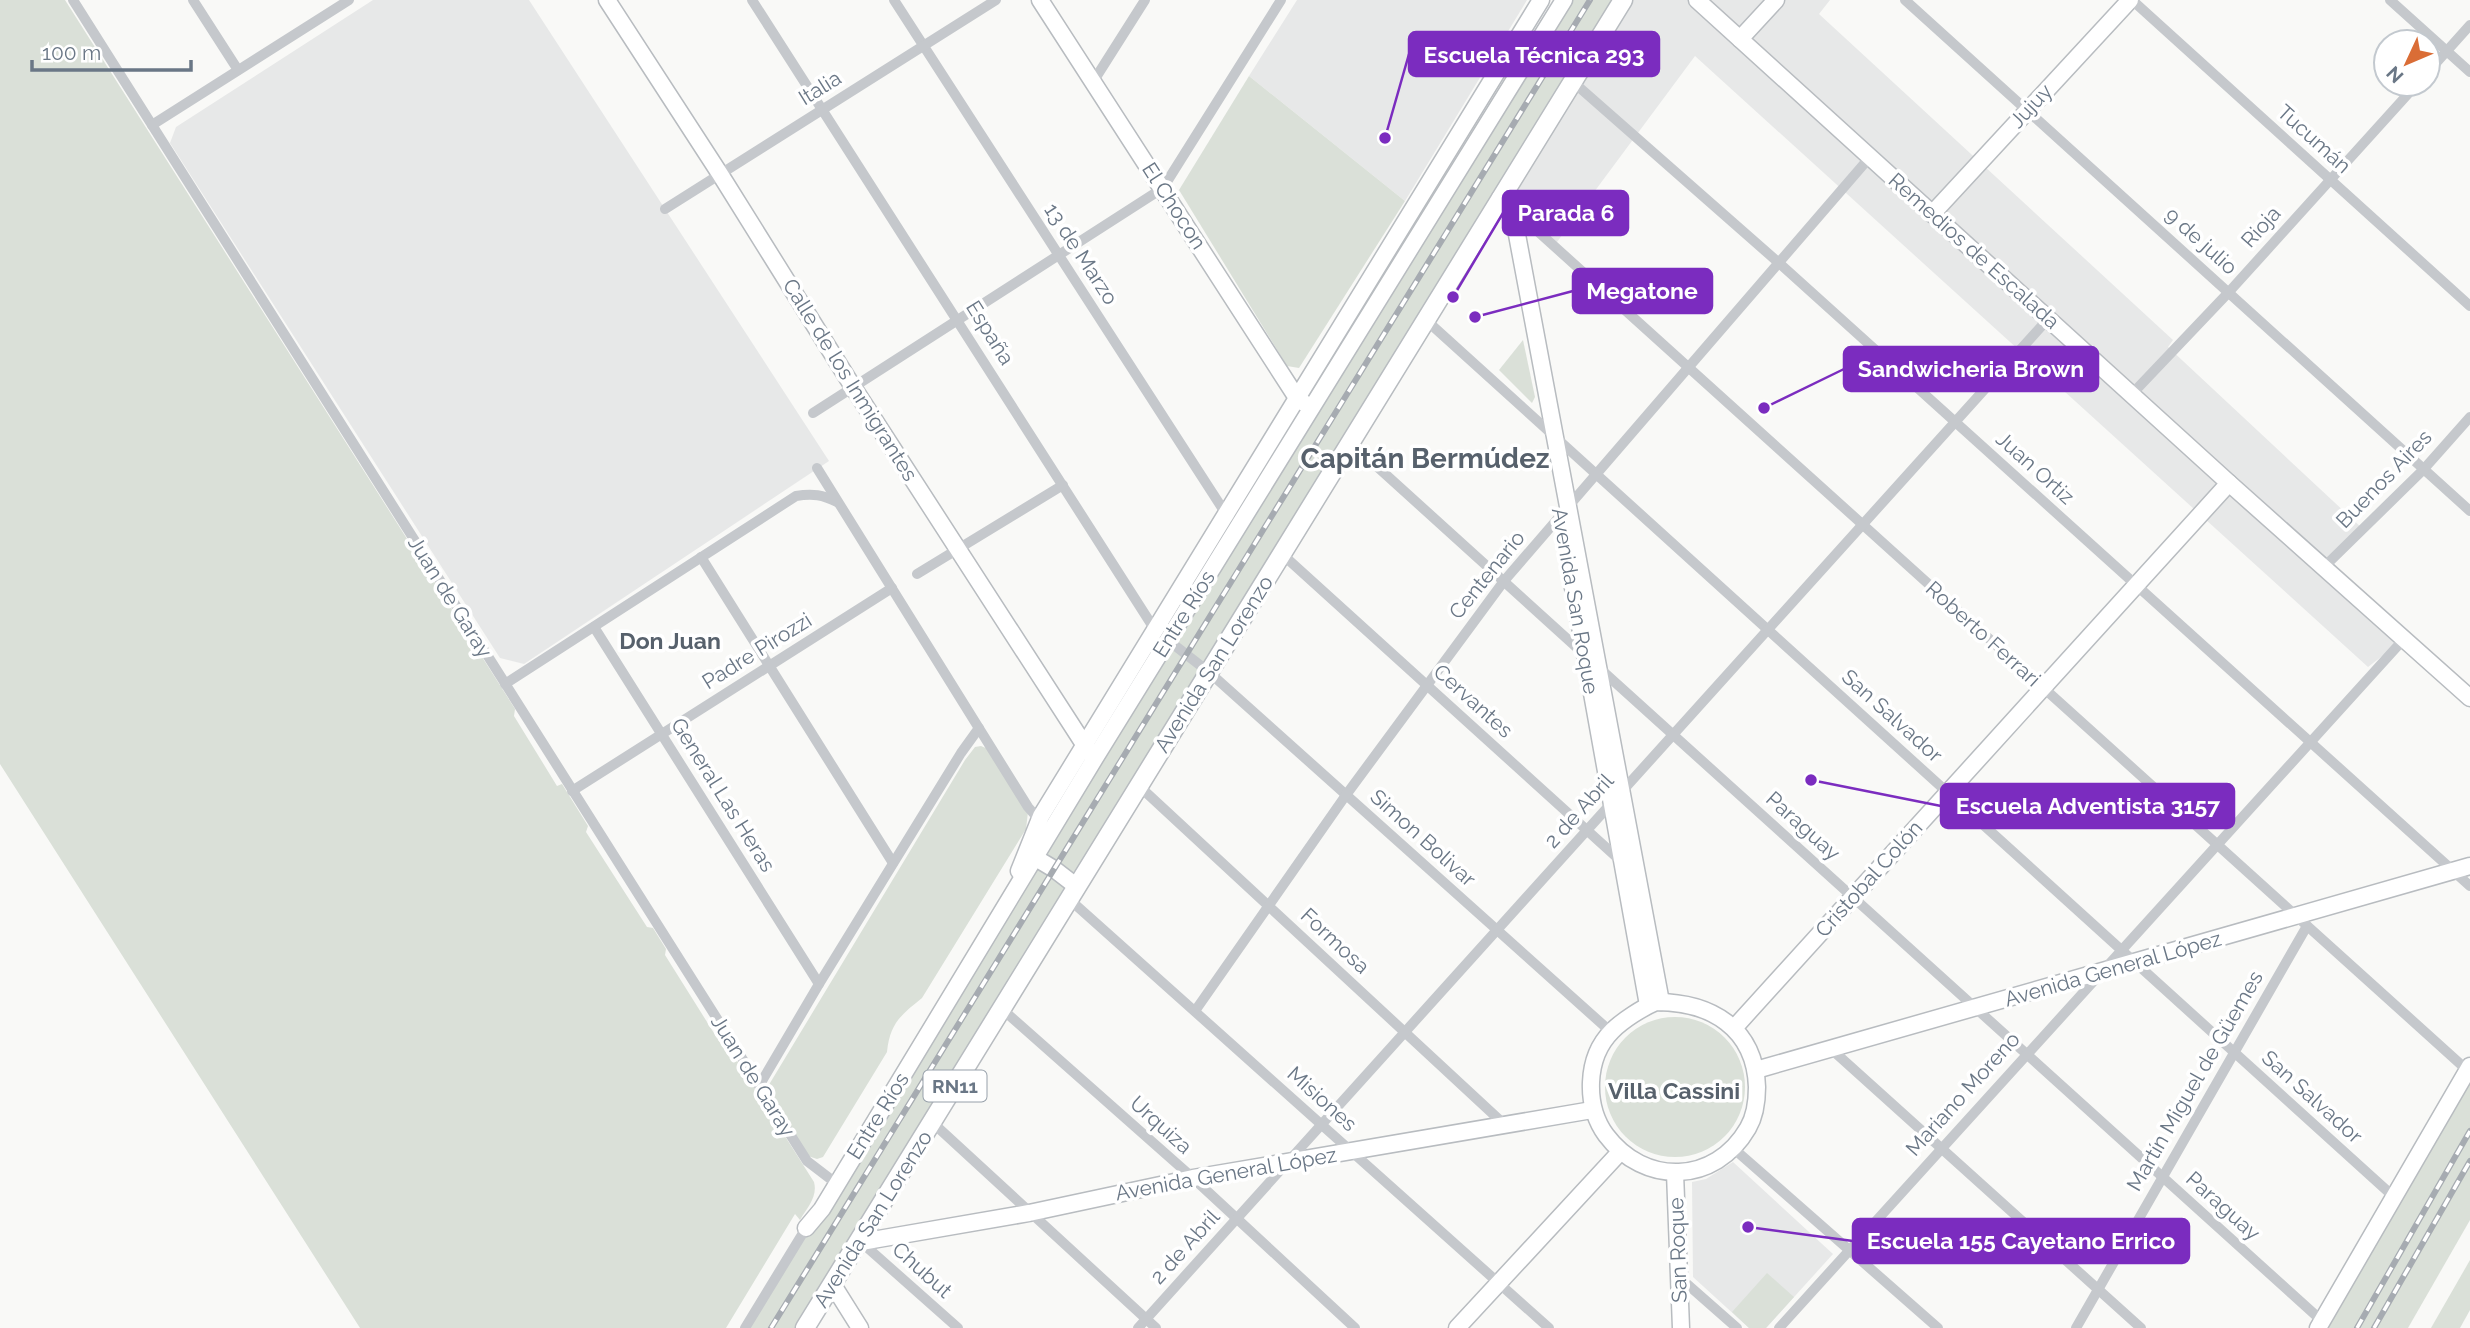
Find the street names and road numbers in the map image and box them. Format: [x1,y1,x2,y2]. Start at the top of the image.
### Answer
street label: Italia [794,65,846,110]
street label: Jujuy [2004,78,2057,133]
street label: Tucumán [2272,99,2356,178]
street label: El Chocon [1137,158,1212,254]
street label: Remedios de Escalada [1884,167,2065,334]
street label: 13 de Marzo [1039,198,1124,309]
street label: Rioja [2236,201,2286,252]
street label: 9 de julio [2160,202,2243,279]
street label: Calle de los Inmigrantes [778,274,923,486]
street label: España [961,296,1020,369]
street label: Buenos Aires [2331,424,2437,533]
street label: Juan Ortiz [1991,426,2080,509]
street label: Avenida San Roque [1547,506,1604,696]
street label: Centenario [1443,526,1530,624]
street label: Juan de Garay [403,531,498,662]
street label: Entre Ríos [1147,566,1220,662]
street label: Avenida San Lorenzo [1149,571,1278,757]
street label: Roberto Ferrari [1921,576,2046,692]
street label: Padre Pirozzi [697,607,816,694]
street label: Cervantes [1429,659,1518,743]
street label: San Salvador [1837,664,1948,768]
street label: General Las Heras [666,713,781,876]
street label: 2 de Abril [1539,768,1619,853]
street label: Simon Bolivar [1365,784,1482,892]
street label: Paraguay [1761,786,1846,865]
street label: Cristobal Colón [1810,815,1927,942]
street label: Formosa [1296,903,1375,979]
street label: Avenida General López [2002,926,2224,1011]
street label: Martín Miguel de Güemes [2121,966,2268,1195]
street label: Juan de Garay [706,1010,801,1141]
street label: Mariano Moreno [1900,1027,2025,1161]
street label: San Salvador [2257,1045,2368,1149]
street label: Misiones [1282,1061,1362,1136]
street label: Entre Ríos [841,1068,914,1164]
road number: RN11 [923,1070,986,1102]
street label: Urquiza [1125,1090,1197,1159]
street label: Avenida San Lorenzo [808,1126,937,1312]
street label: Avenida General López [1113,1142,1339,1205]
street label: Paraguay [2181,1166,2266,1245]
street label: San Roque [1663,1197,1692,1303]
street label: 2 de Abril [1145,1204,1225,1289]
street label: Chubut [887,1236,957,1303]

